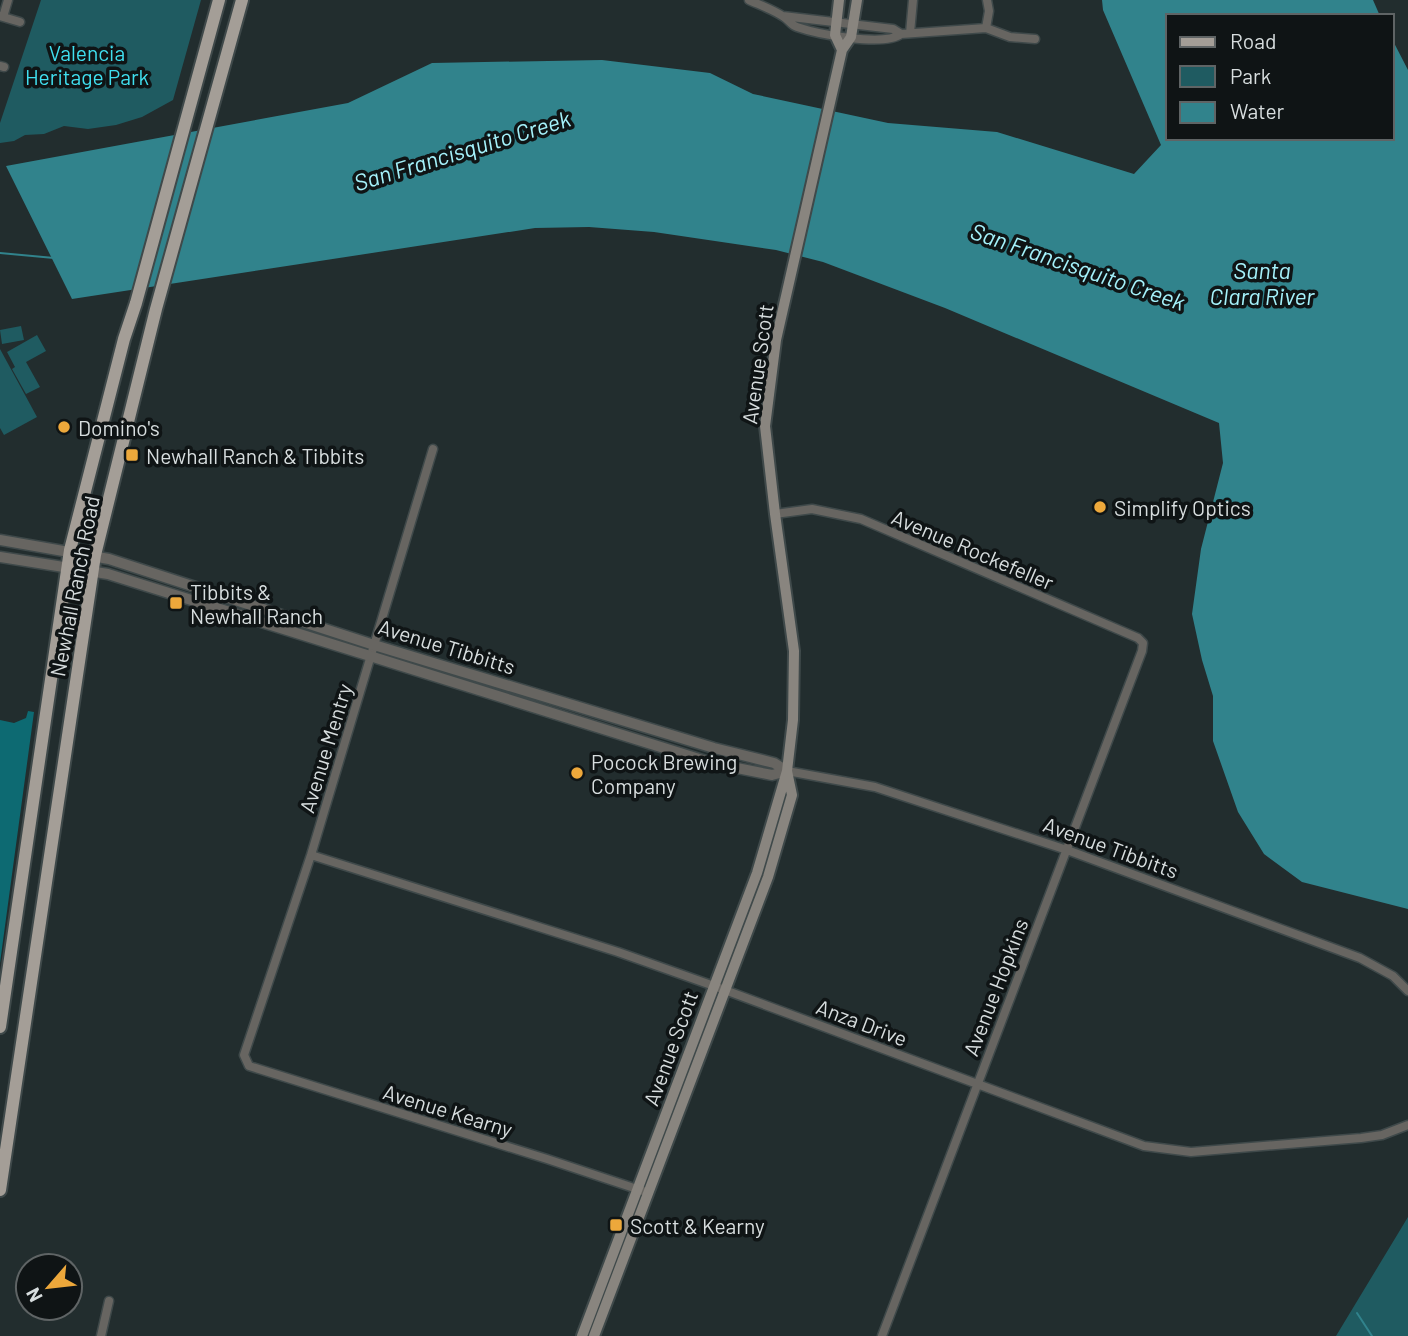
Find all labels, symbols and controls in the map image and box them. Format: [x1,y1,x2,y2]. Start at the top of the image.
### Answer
legend [1166,14,1394,140]
text: Road [1230,28,1276,53]
park label: Valencia Heritage Park [25,40,149,89]
text: Park [1230,63,1271,88]
text: Water [1230,98,1285,123]
water label: San Francisquito Creek [350,104,574,196]
water label: San Francisquito Creek [967,216,1189,316]
water label: Santa Clara River [1210,256,1315,310]
street label: Avenue Scott [736,303,778,425]
place label: Domino's [78,415,160,440]
marker: Domino's [56,419,72,435]
place label: Newhall Ranch & Tibbits [146,443,364,468]
marker: Newhall Ranch & Tibbits [124,447,140,463]
street label: Newhall Ranch Road [44,493,104,679]
place label: Simplify Optics [1114,495,1251,520]
marker: Simplify Optics [1092,499,1108,515]
street label: Avenue Rockefeller [888,504,1058,595]
place label: Tibbits & Newhall Ranch [190,579,323,628]
marker: Tibbits & Newhall Ranch [168,595,184,611]
street label: Avenue Tibbitts [376,613,518,679]
street label: Avenue Mentry [293,680,357,816]
place label: Pocock Brewing Company [591,749,737,798]
marker: Pocock Brewing Company [569,765,585,781]
street label: Avenue Tibbitts [1040,811,1182,883]
street label: Avenue Hopkins [957,915,1033,1059]
street label: Avenue Scott [638,987,702,1109]
street label: Anza Drive [813,993,911,1051]
street label: Avenue Kearny [380,1078,516,1142]
place label: Scott & Kearny [630,1213,765,1238]
marker: Scott & Kearny [608,1217,624,1233]
north arrow [14,1252,84,1322]
text: N [20,1284,47,1306]

